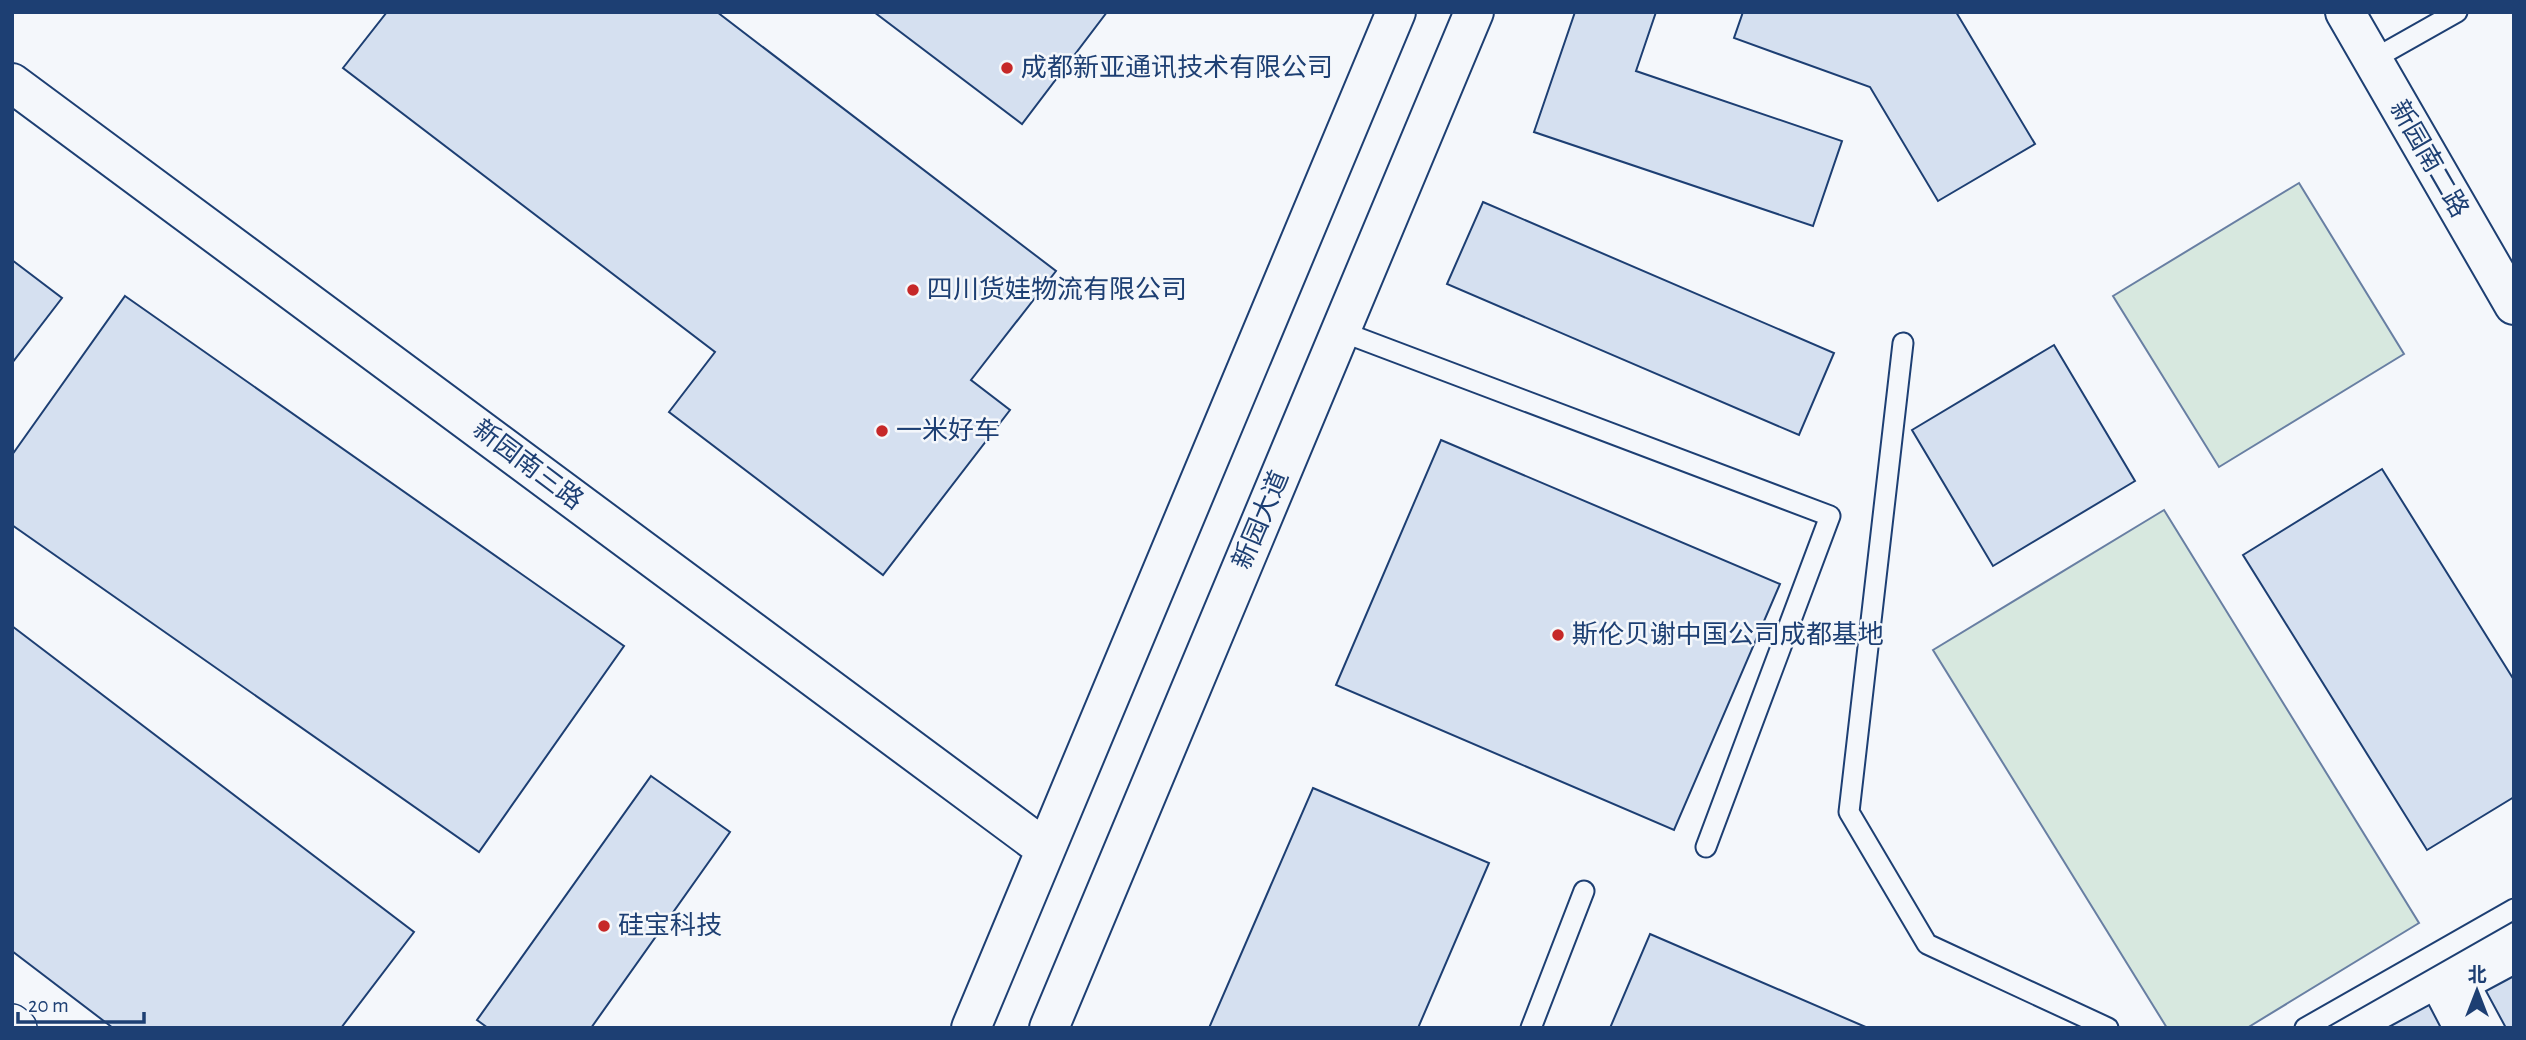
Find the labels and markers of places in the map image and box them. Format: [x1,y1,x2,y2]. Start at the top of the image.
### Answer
place label: 成都新亚通讯技术有限公司 [1021,53,1333,81]
marker: 成都新亚通讯技术有限公司 [999,60,1015,76]
place label: 四川货娃物流有限公司 [927,275,1187,303]
marker: 四川货娃物流有限公司 [905,282,921,298]
place label: 一米好车 [896,416,1000,444]
marker: 一米好车 [874,423,890,439]
place label: 斯伦贝谢中国公司成都基地 [1572,620,1884,648]
marker: 斯伦贝谢中国公司成都基地 [1550,627,1566,643]
place label: 硅宝科技 [618,911,722,939]
marker: 硅宝科技 [596,918,612,934]

